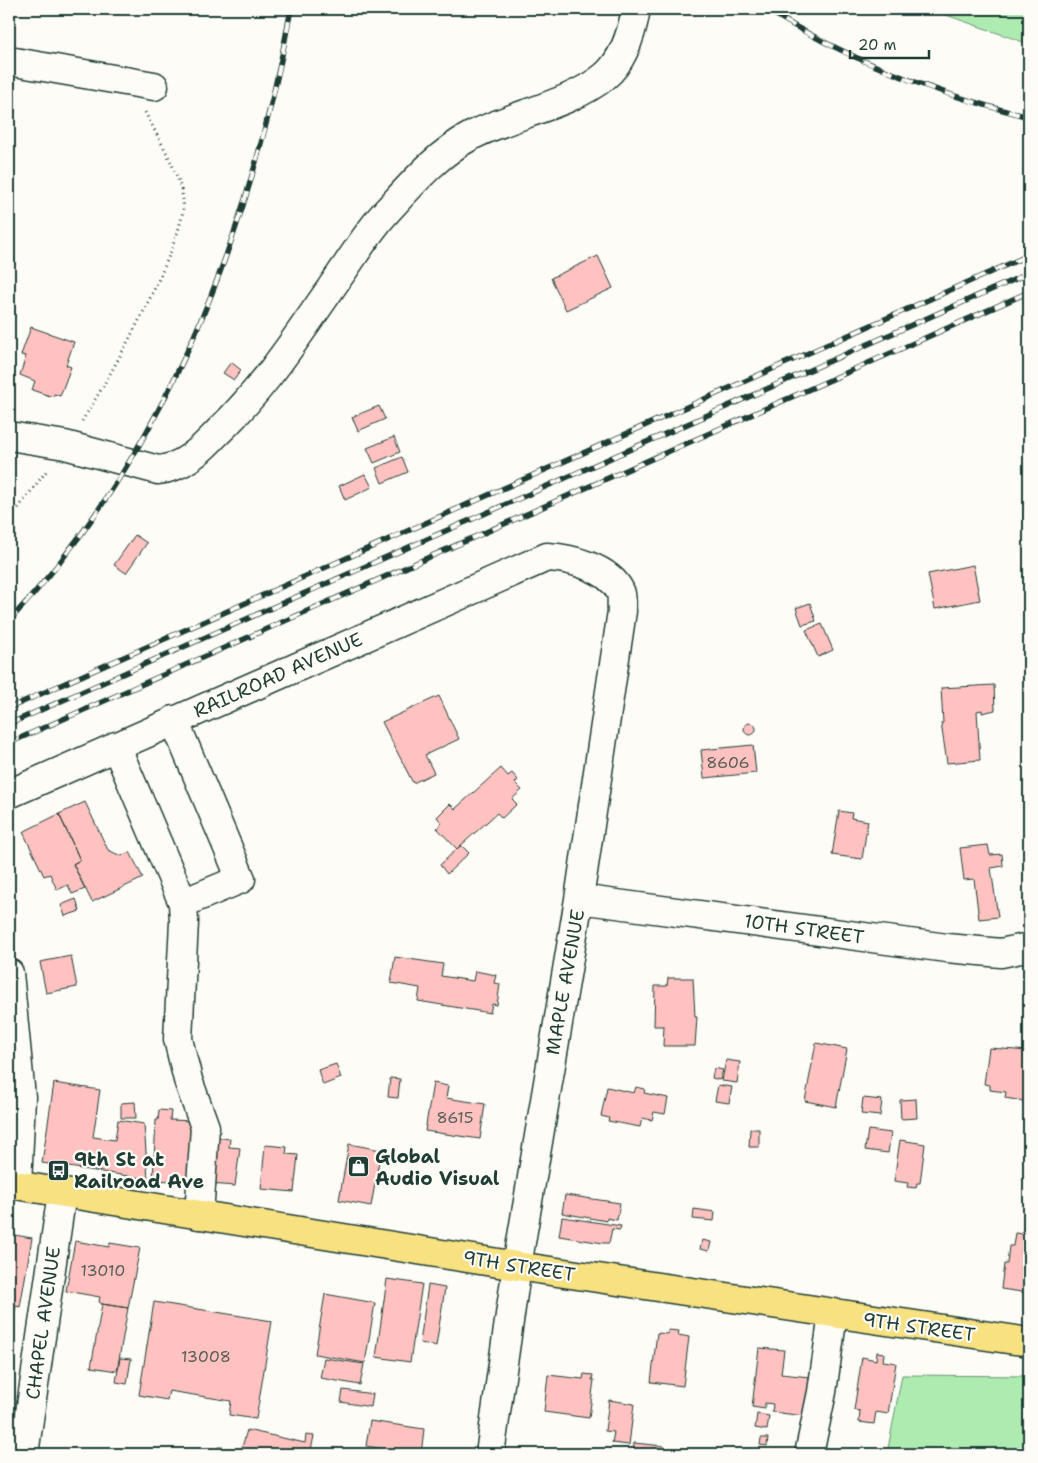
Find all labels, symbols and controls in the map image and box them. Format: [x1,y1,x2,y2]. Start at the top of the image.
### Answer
scale bar [850,28,929,60]
text: 20 m [858,35,897,55]
street label: RAILROAD AVENUE [190,626,366,724]
house number: 8606 [706,752,750,773]
street label: MAPLE AVENUE [540,907,590,1057]
street label: 10TH STREET [742,908,866,950]
house number: 8615 [437,1107,473,1128]
place label: Global Audio Visual [375,1144,500,1191]
place label: 9th St at Railroad Ave [74,1147,204,1194]
shop icon: Global Audio Visual [347,1155,371,1179]
bus stop icon: 9th St at Railroad Ave [46,1158,70,1182]
street label: CHAPEL AVENUE [20,1245,66,1401]
street label: 9TH STREET [461,1245,577,1287]
house number: 13010 [81,1260,126,1281]
street label: 9TH STREET [861,1307,977,1347]
house number: 13008 [181,1346,231,1367]

